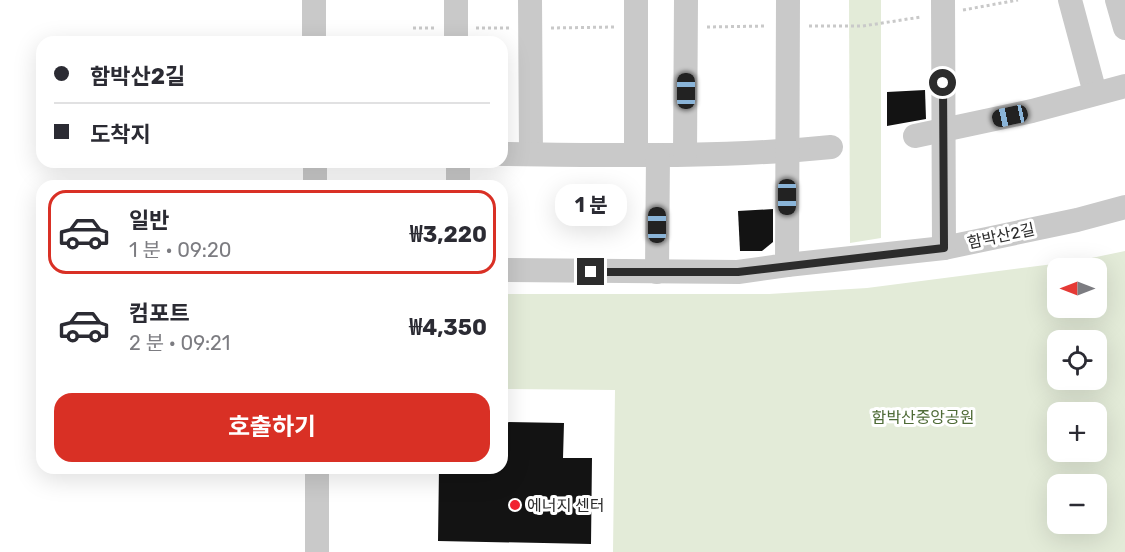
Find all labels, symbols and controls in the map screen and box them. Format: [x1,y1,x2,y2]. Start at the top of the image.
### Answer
text: 함박산2길 [90,63,185,90]
route start [929,69,956,96]
car [677,73,695,109]
car [991,103,1029,129]
text: 도착지 [90,121,151,148]
car [778,179,796,215]
callout: 1 분 [555,185,627,227]
text: 1 분 [575,193,607,217]
icon: car [57,205,111,259]
text: 일반 [129,207,169,234]
car [648,207,666,243]
street label: 함박산2길 [966,220,1036,252]
text: ₩3,220 [410,221,487,248]
text: 1 분 · 09:20 [129,238,231,262]
route end [577,258,604,285]
north arrow [1047,258,1107,318]
map controls [1047,258,1107,534]
icon: car [57,298,111,352]
text: 컴포트 [129,300,190,327]
text: ₩4,350 [409,314,487,341]
button: locate [1047,330,1107,390]
text: 2 분 · 09:21 [129,331,230,355]
button: 호출하기 [54,393,490,462]
button: + [1047,402,1107,462]
park label: 함박산중앙공원 [871,408,975,427]
button: − [1047,474,1107,534]
place label: 에너지 센터 [527,496,605,515]
marker: 에너지 센터 [508,498,522,512]

